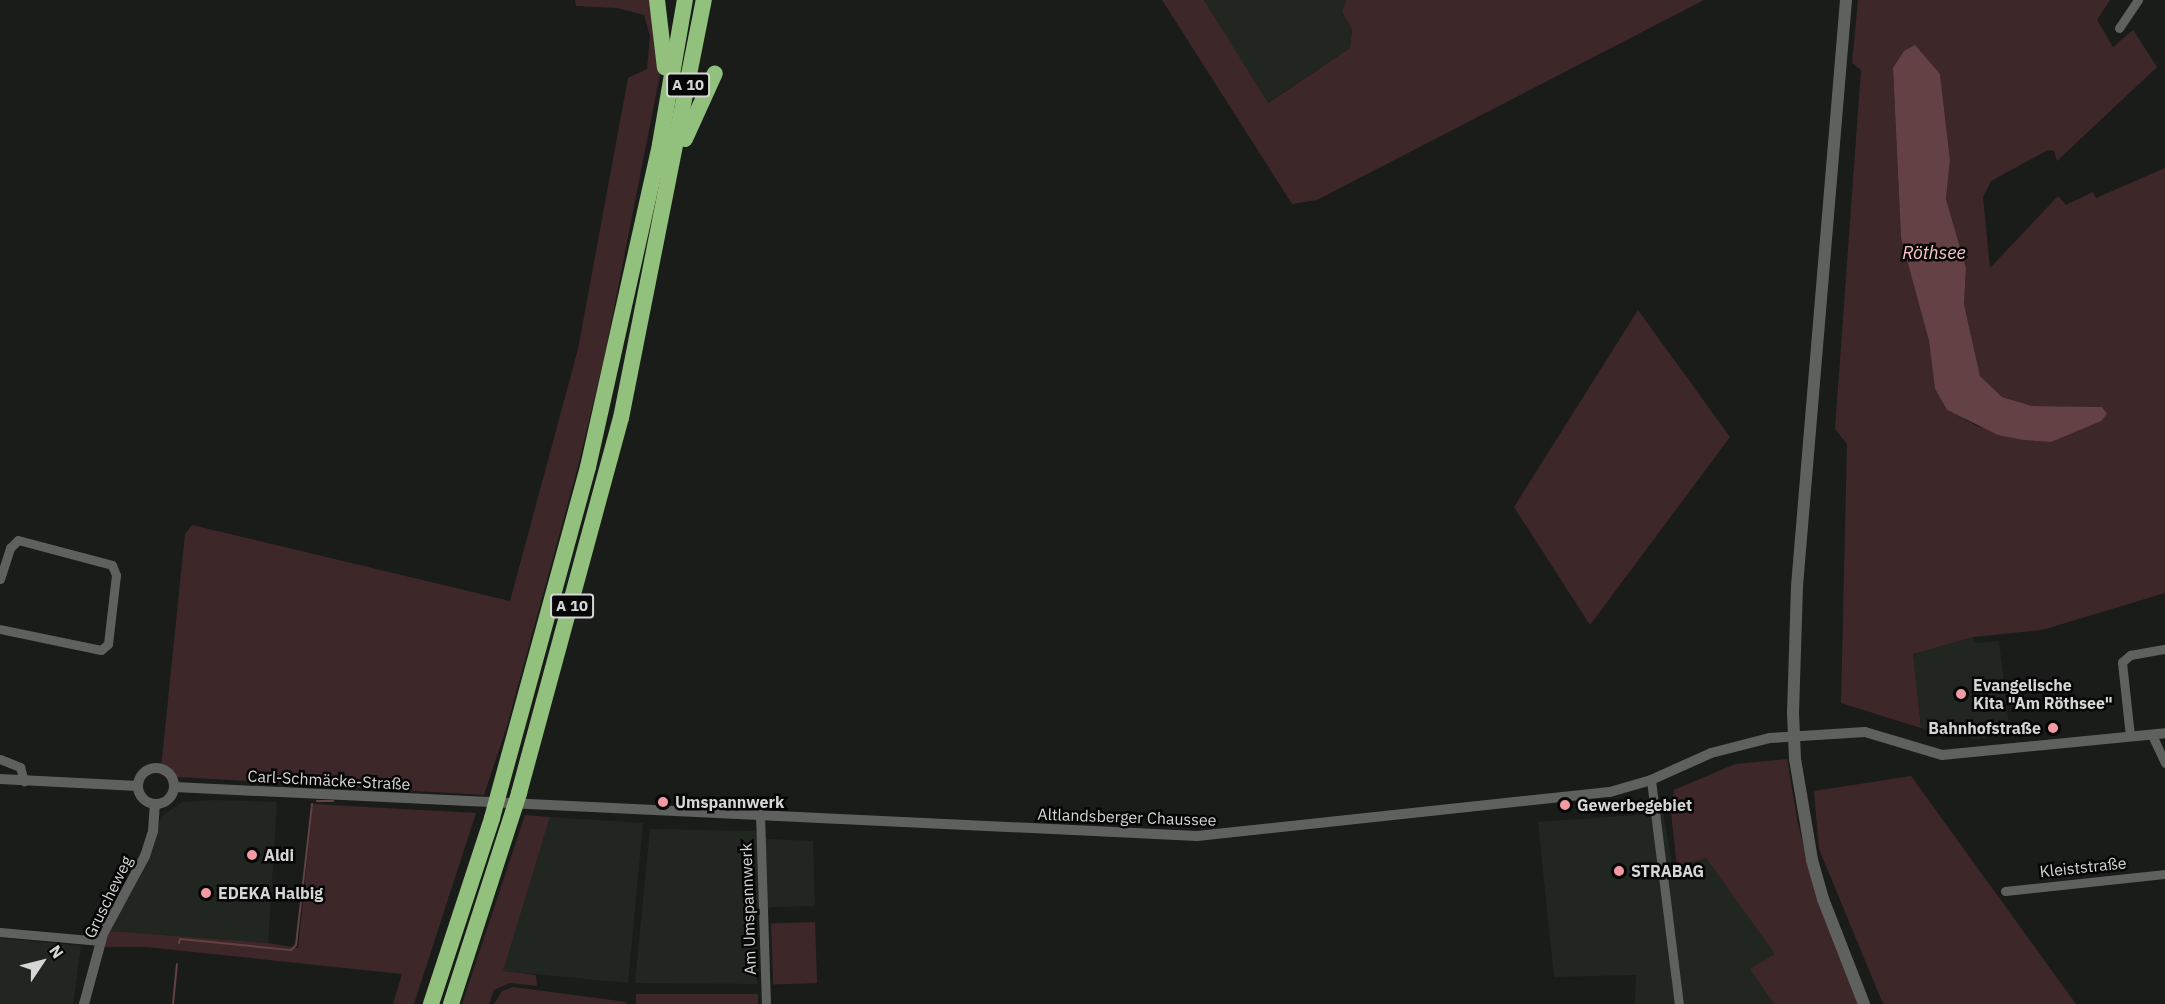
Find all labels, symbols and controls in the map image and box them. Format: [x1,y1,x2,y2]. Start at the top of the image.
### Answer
road number: A 10 [666,73,710,97]
water label: Röthsee [1902,242,1966,264]
road number: A 10 [550,594,594,618]
place label: Evangelische Kita "Am Röthsee" [1973,675,2113,713]
marker: Evangelische Kita "Am Röthsee" [1954,687,1968,701]
place label: Bahnhofstraße [1928,718,2041,738]
marker: Bahnhofstraße [2046,721,2060,735]
street label: Carl-Schmäcke-Straße [247,766,411,794]
place label: Umspannwerk [675,792,784,812]
marker: Umspannwerk [656,795,670,809]
place label: Gewerbegebiet [1577,795,1692,815]
marker: Gewerbegebiet [1558,798,1572,812]
street label: Altlandsberger Chaussee [1037,804,1217,830]
street label: Am Umspannwerk [736,843,760,975]
place label: Aldi [264,845,294,865]
marker: Aldi [245,848,259,862]
street label: Gruscheweg [80,853,136,941]
street label: Kleiststraße [2039,853,2127,881]
place label: STRABAG [1631,861,1704,881]
marker: STRABAG [1612,864,1626,878]
place label: EDEKA Halbig [218,883,323,903]
marker: EDEKA Halbig [199,886,213,900]
north arrow [12,932,72,992]
text: N [45,941,68,962]

